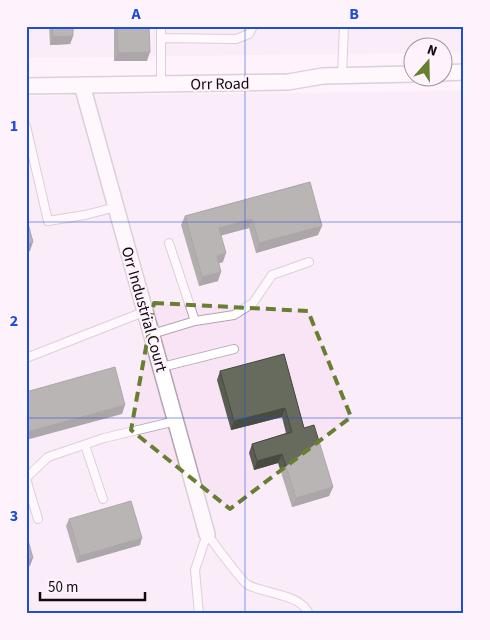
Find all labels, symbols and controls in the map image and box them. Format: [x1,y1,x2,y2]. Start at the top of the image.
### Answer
text: A [130,3,141,25]
text: B [349,3,359,25]
north arrow [402,38,452,88]
text: N [424,40,440,62]
street label: Orr Road [190,72,250,96]
text: 1 [10,115,18,137]
street label: Orr Industrial Court [116,244,173,375]
text: 2 [10,310,18,332]
text: 3 [10,505,18,527]
scale bar [40,570,145,602]
text: 50 m [48,577,78,598]

